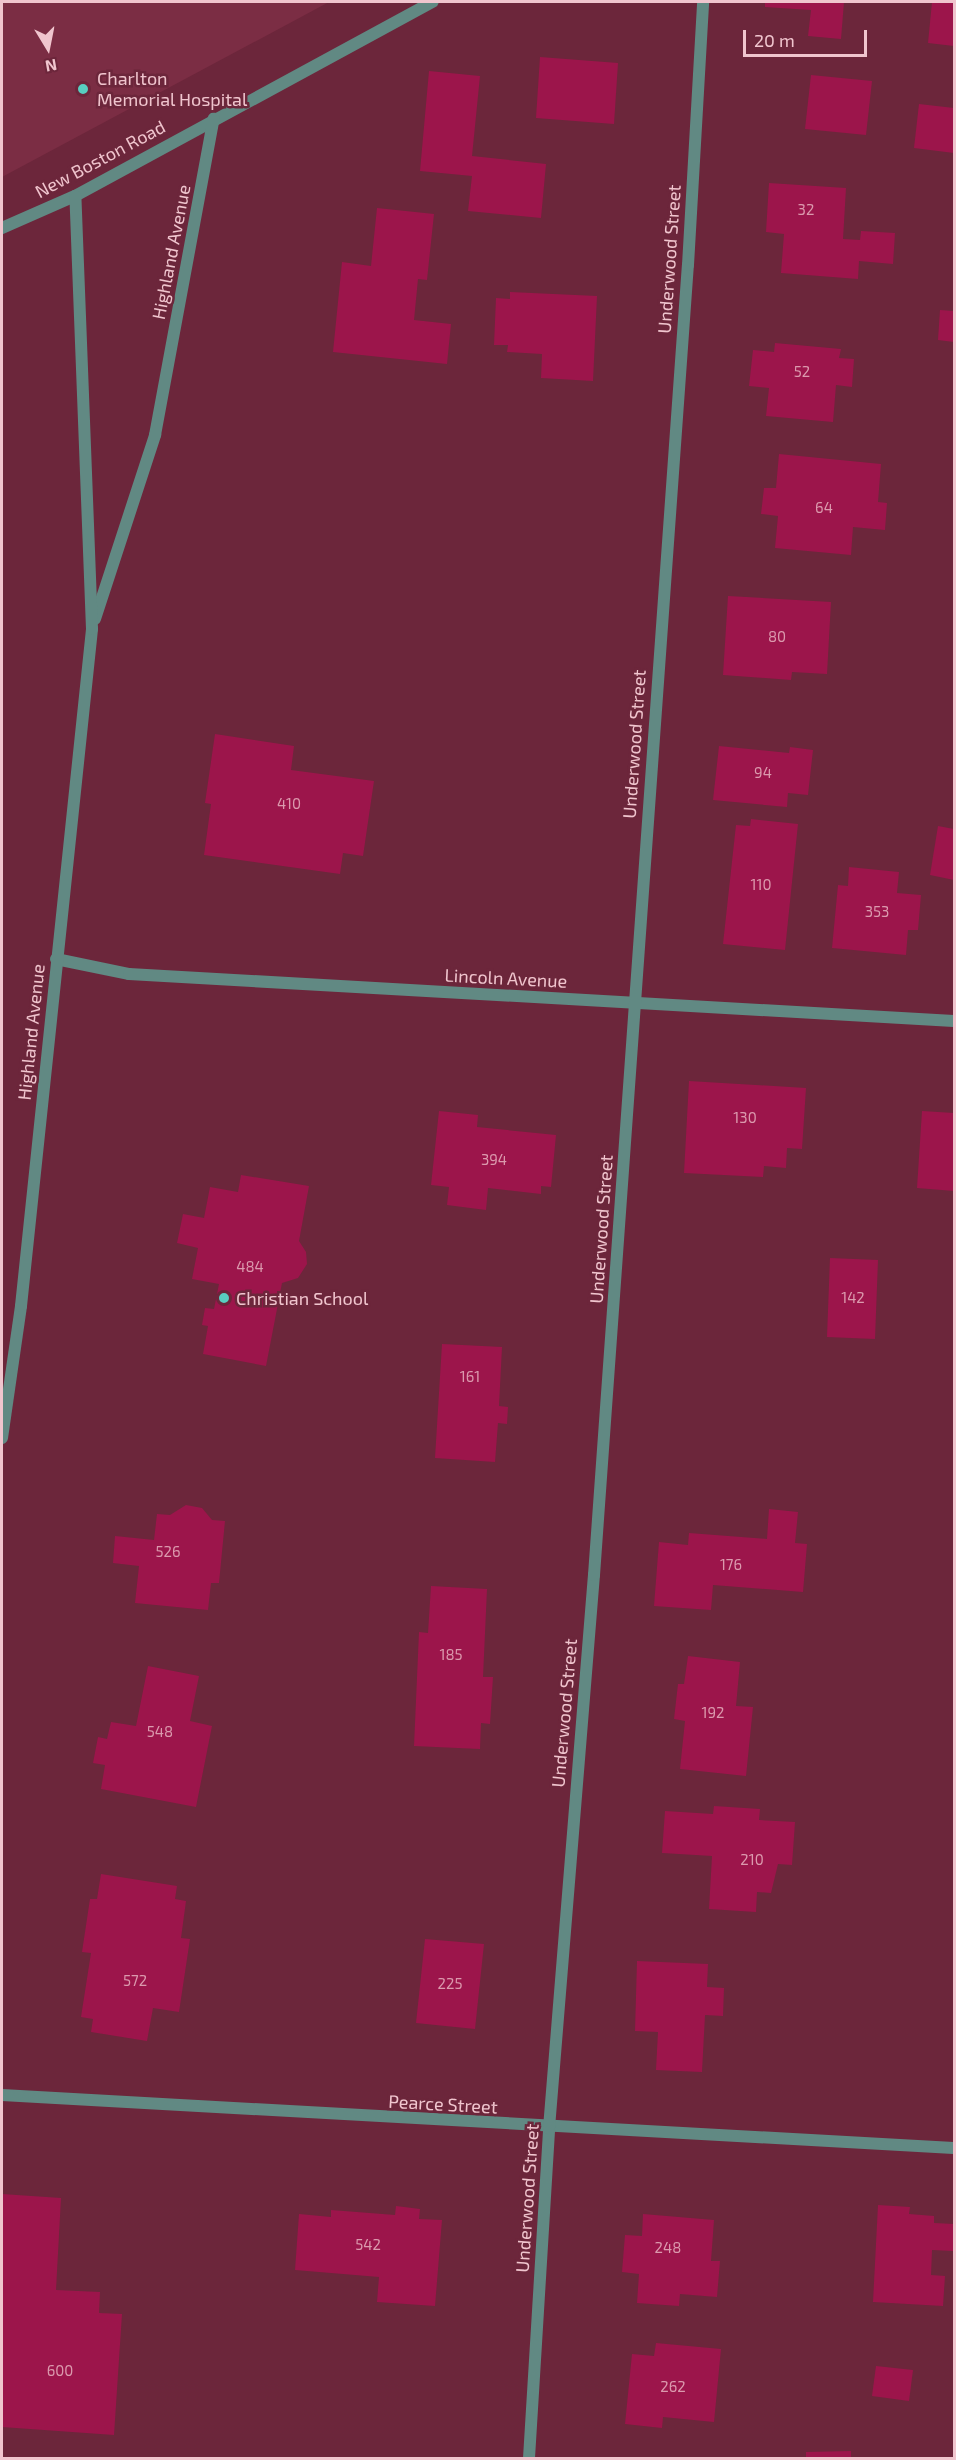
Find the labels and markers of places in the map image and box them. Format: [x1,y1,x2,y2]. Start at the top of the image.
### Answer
place label: Charlton Memorial Hospital [97,68,248,110]
marker: Charlton Memorial Hospital [74,80,92,98]
place label: Christian School [236,1287,368,1309]
marker: Christian School [217,1291,231,1305]

